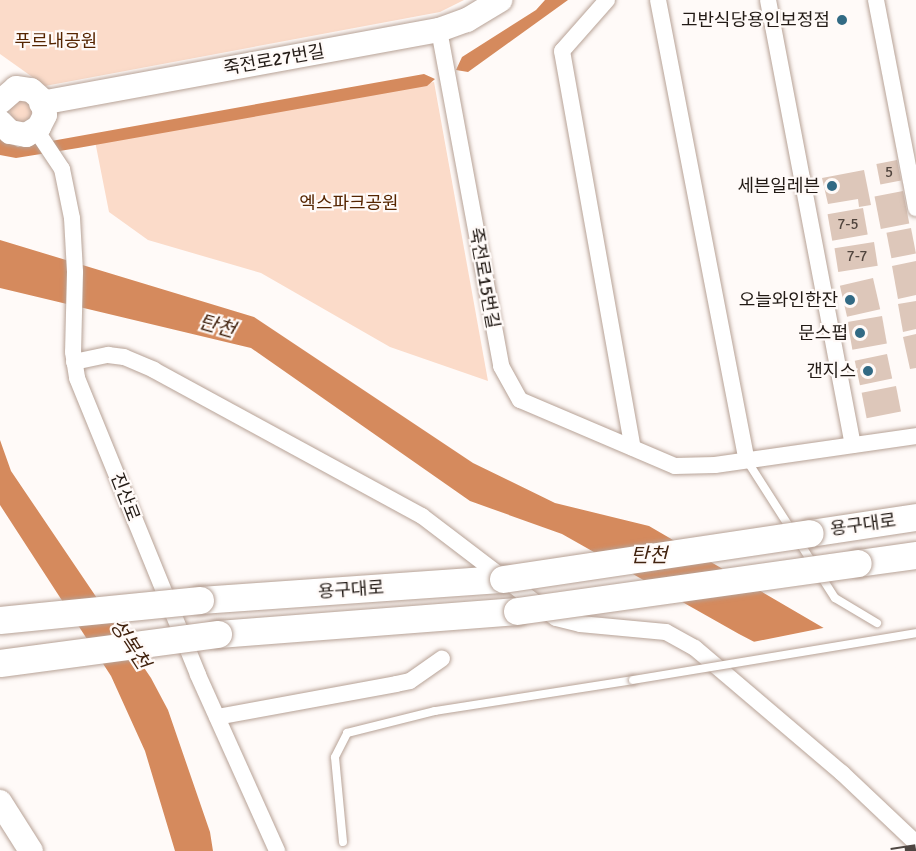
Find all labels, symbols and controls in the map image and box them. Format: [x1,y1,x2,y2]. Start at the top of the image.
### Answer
place label: 고반식당용인보정점 [681,9,830,31]
marker: 고반식당용인보정점 [835,13,849,27]
park label: 푸르내공원 [15,30,97,52]
street label: 죽전로27번길 [222,40,326,80]
house number: 5 [885,164,893,182]
place label: 세븐일레븐 [737,175,820,197]
marker: 세븐일레븐 [825,179,839,193]
park label: 엑스파크공원 [299,192,399,214]
house number: 7-5 [837,216,859,234]
street label: 죽전로15번길 [464,226,504,330]
house number: 7-7 [847,248,867,266]
place label: 오늘와인한잔 [739,289,838,311]
marker: 오늘와인한잔 [843,293,857,307]
water label: 탄천 [196,309,238,343]
place label: 문스펍 [798,322,848,344]
marker: 문스펍 [853,326,867,340]
place label: 갠지스 [806,360,856,382]
marker: 갠지스 [861,364,875,378]
street label: 진산로 [106,470,144,524]
street label: 용구대로 [829,510,897,540]
water label: 탄천 [631,543,667,567]
street label: 용구대로 [317,577,385,603]
water label: 성복천 [105,614,155,674]

